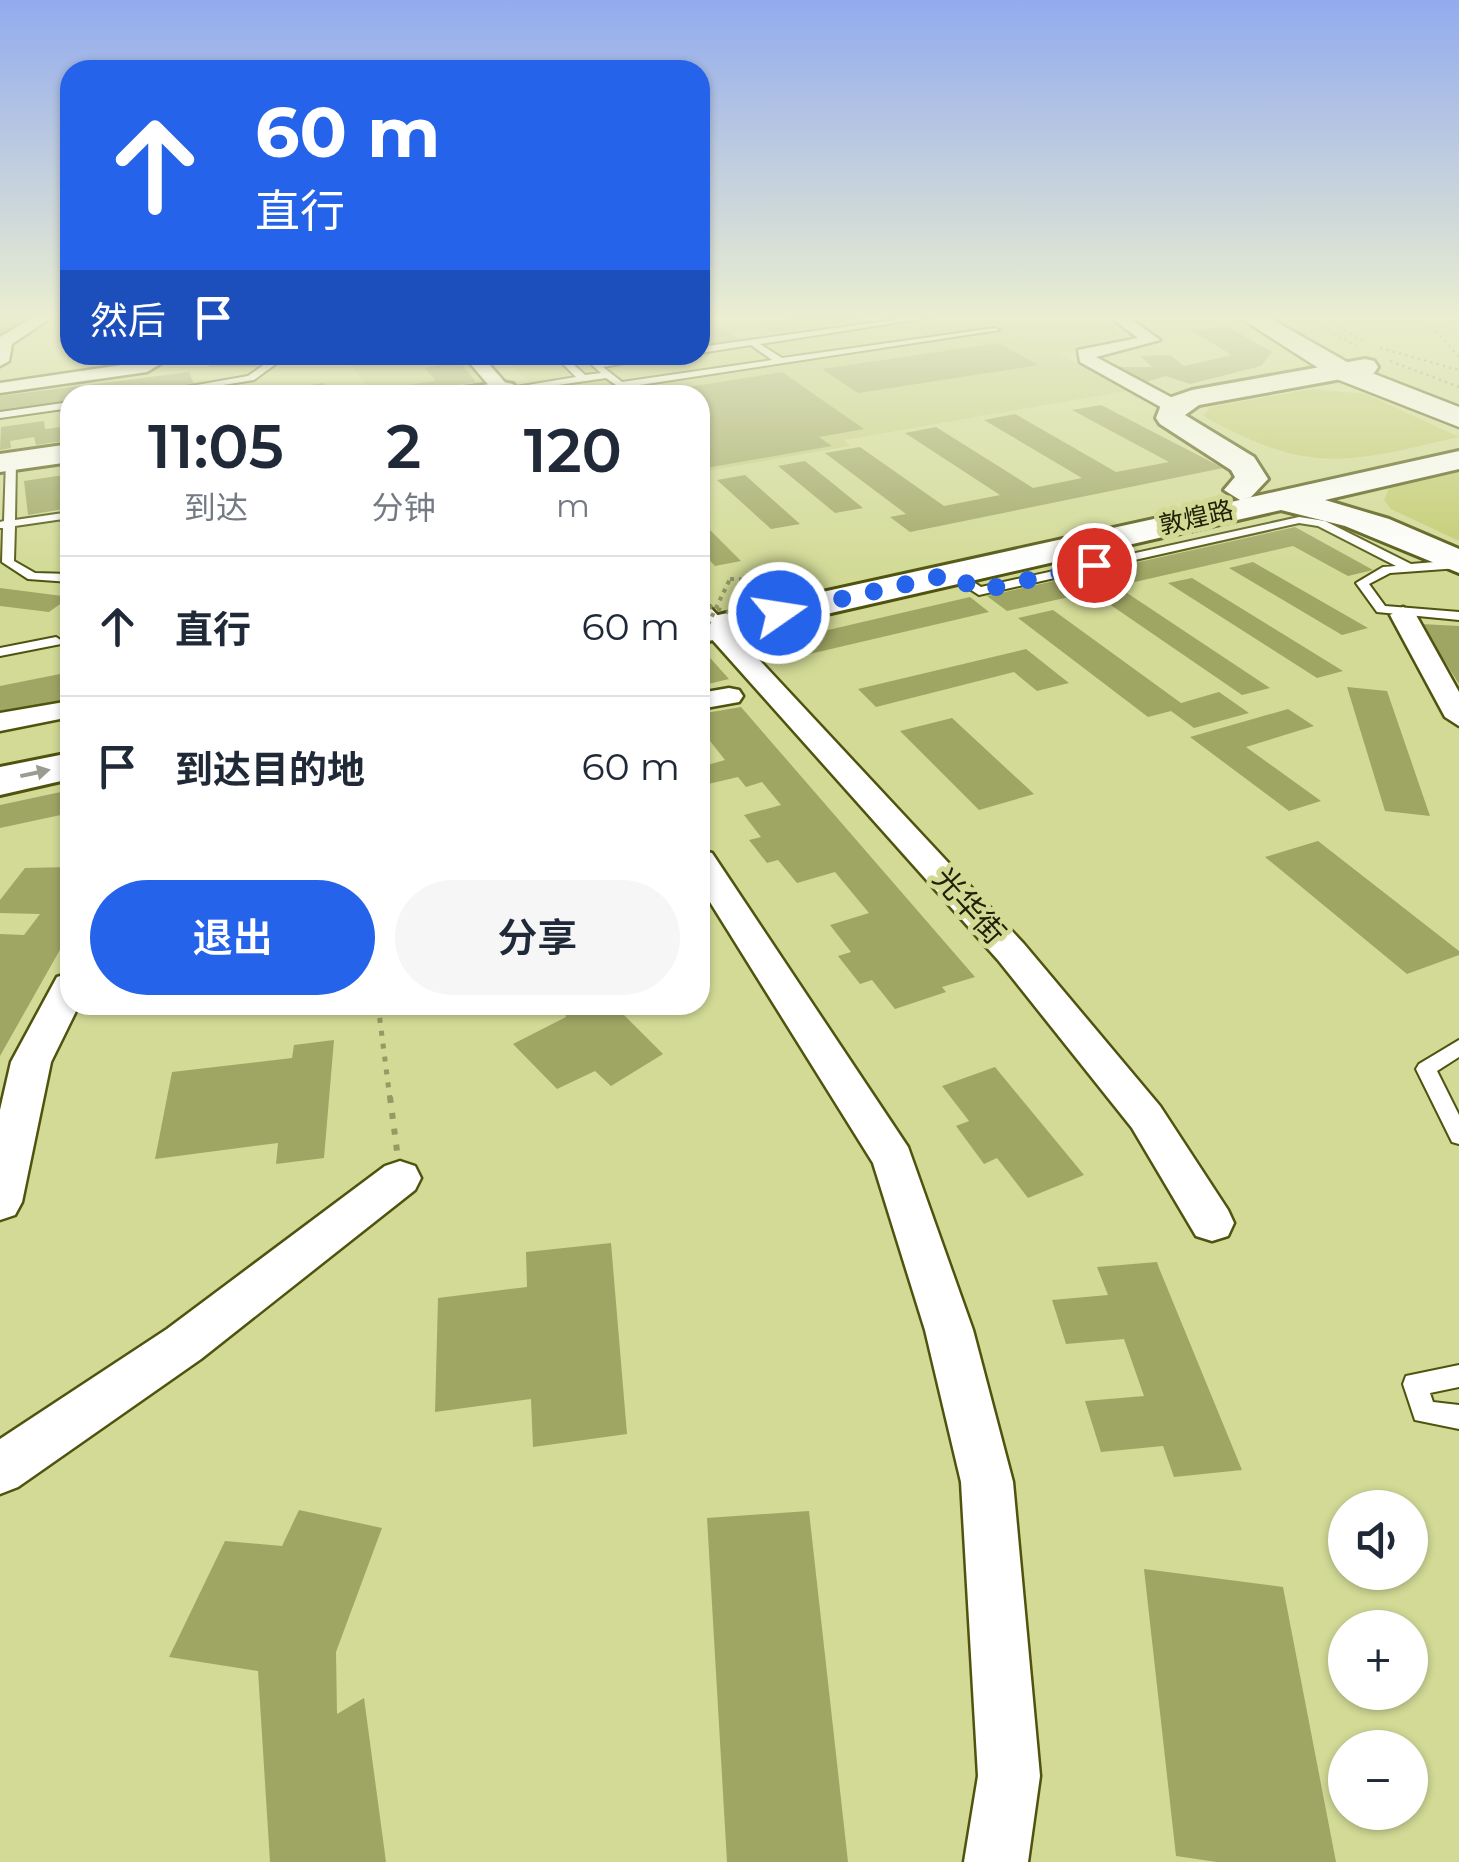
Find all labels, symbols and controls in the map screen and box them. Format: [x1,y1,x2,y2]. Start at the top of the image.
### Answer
text: 60 m [255,89,440,175]
icon: ahead [90,100,220,230]
text: 直行 [255,183,345,238]
icon: arrive [186,290,241,345]
text: 然后 [90,297,166,344]
text: 11:05 [148,410,284,483]
text: 2 [386,410,421,483]
text: 120 [524,414,622,487]
text: m [556,486,590,525]
text: 到达 [184,488,248,527]
text: 分钟 [372,488,436,527]
street label: 敦煌路 [1156,494,1236,540]
pin [1052,523,1137,608]
icon: arrive [1067,538,1122,593]
position arrow [727,561,831,665]
icon: ahead [90,599,145,654]
text: 60 m [581,603,680,650]
text: 直行 [175,606,251,653]
icon: arrive [90,739,145,794]
text: 60 m [581,743,680,790]
text: 到达目的地 [175,746,365,793]
one-way arrow [20,765,51,781]
street label: 光华街 [926,860,1013,951]
button: 退出 [90,880,375,995]
button: 分享 [395,880,680,995]
map controls [1328,1490,1428,1830]
button: sound [1328,1490,1428,1590]
button: + [1328,1610,1428,1710]
button: − [1328,1730,1428,1830]

